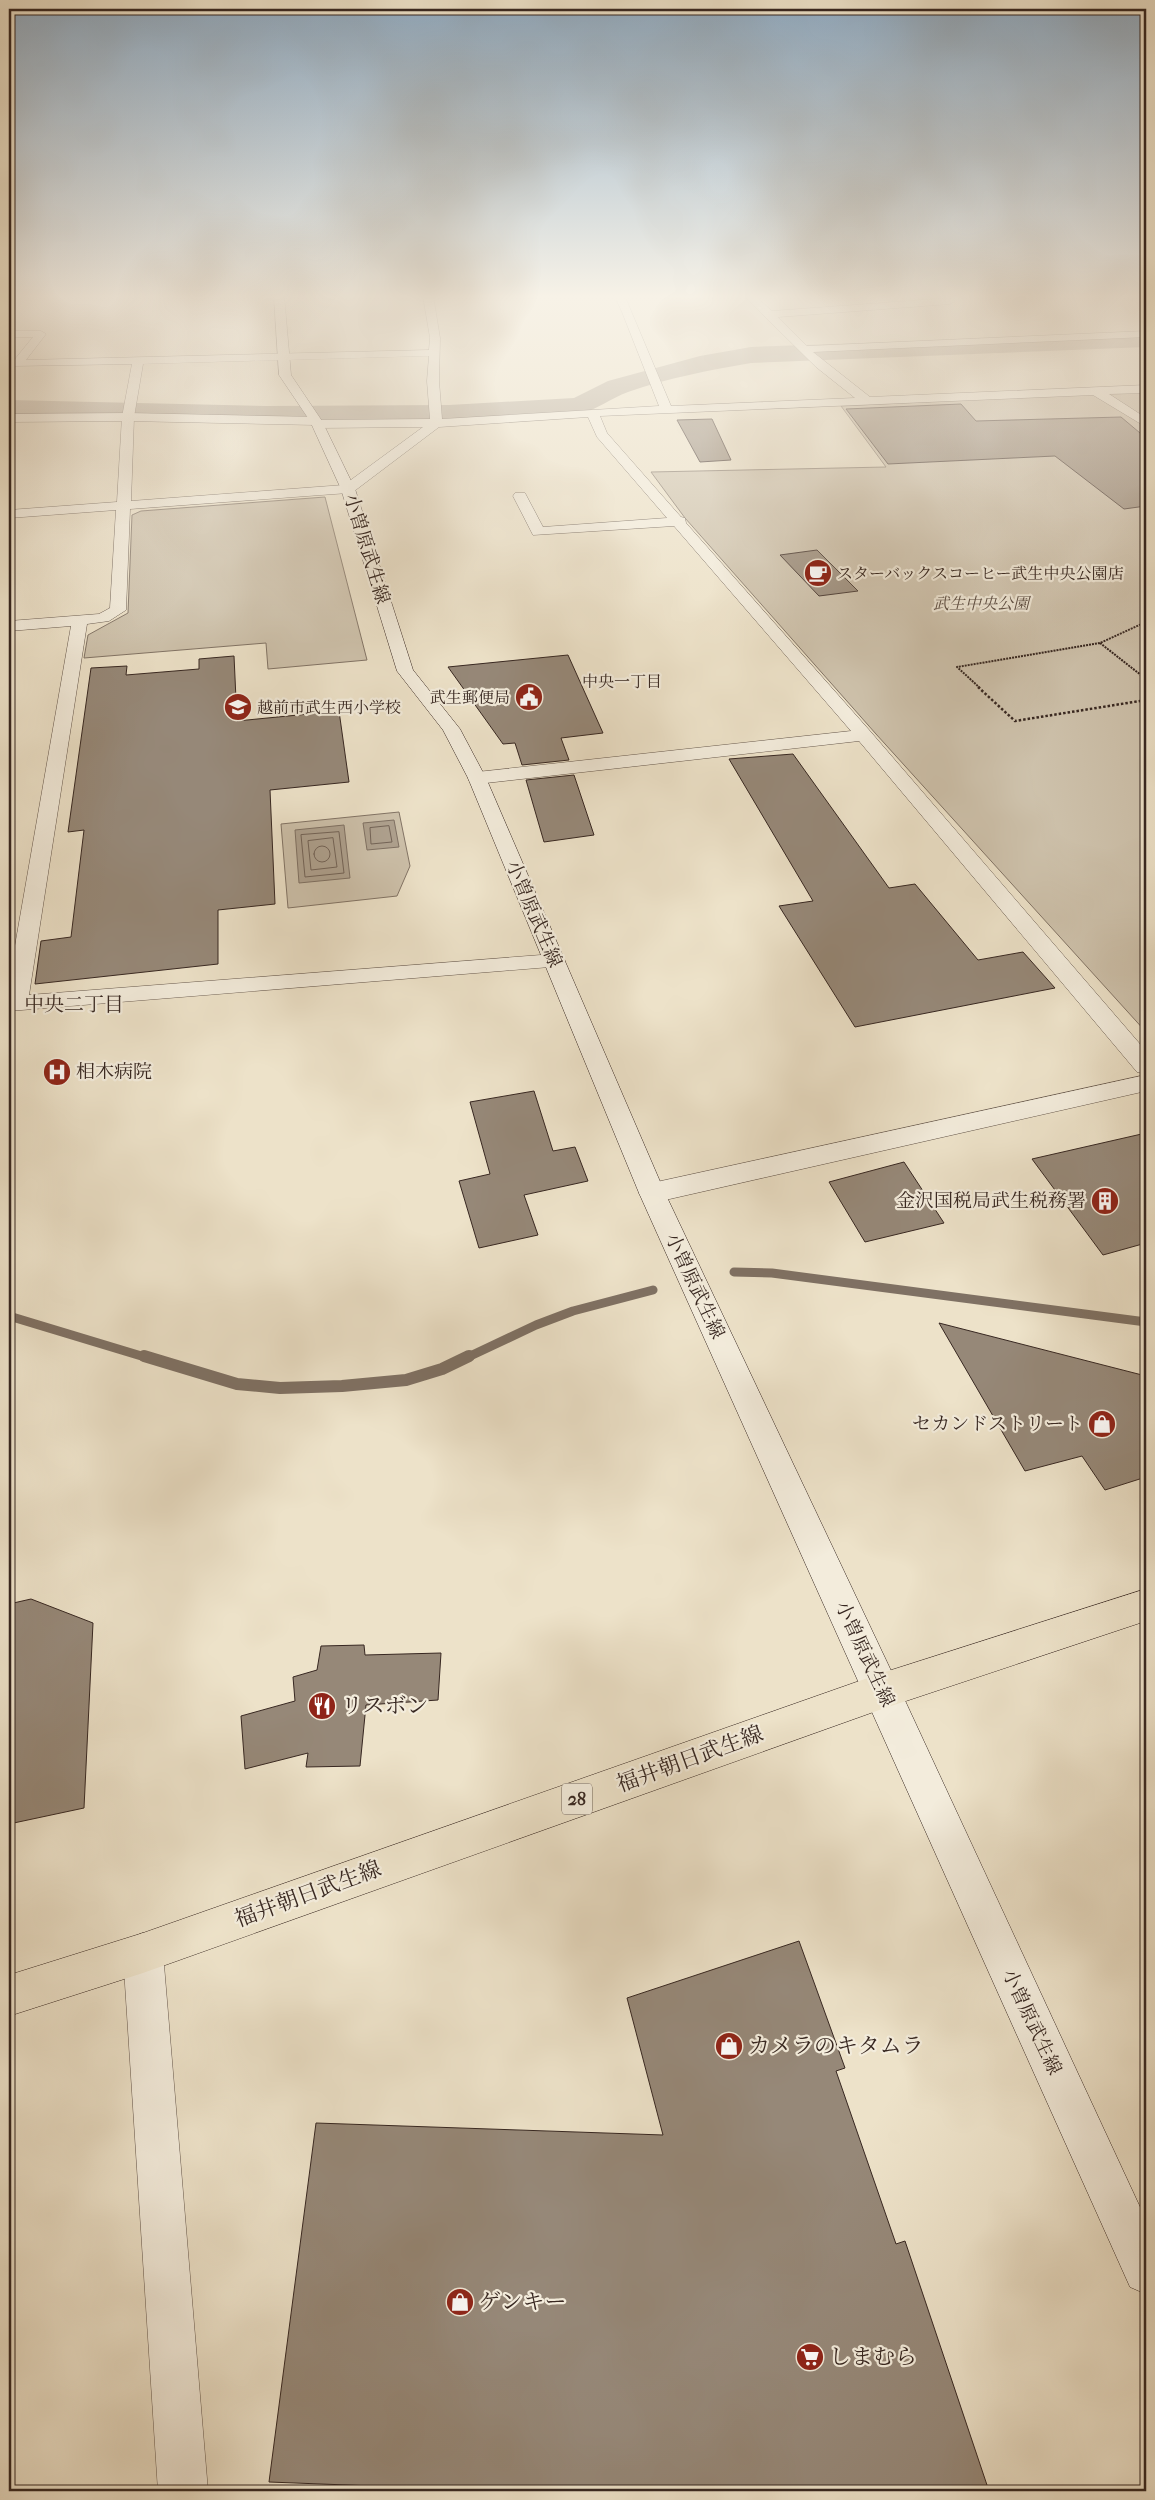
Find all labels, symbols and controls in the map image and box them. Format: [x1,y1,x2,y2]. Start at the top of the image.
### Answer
street label: 小曽原武生線 [340,491,394,607]
cafe icon: スターバックスコーヒー武生中央公園店 [803,558,833,588]
place label: スターバックスコーヒー武生中央公園店 [837,564,1123,583]
park label: 武生中央公園 [933,594,1032,613]
district label: 中央一丁目 [582,672,662,691]
public building icon: 武生郵便局 [514,682,544,712]
place label: 武生郵便局 [430,688,510,707]
school or university icon: 越前市武生西小学校 [223,692,253,722]
place label: 越前市武生西小学校 [257,698,401,717]
street label: 小曽原武生線 [502,857,566,971]
district label: 中央二丁目 [24,993,124,1016]
hospital icon: 相木病院 [42,1057,72,1087]
place label: 相木病院 [76,1061,152,1083]
building icon: 金沢国税局武生税務署 [1090,1186,1120,1216]
place label: 金沢国税局武生税務署 [896,1190,1086,1212]
street label: 小曽原武生線 [661,1230,729,1342]
shop icon: セカンドストリート [1087,1409,1117,1439]
place label: セカンドストリート [912,1413,1083,1435]
street label: 小曽原武生線 [831,1598,899,1710]
restaurant icon: リスボン [307,1691,337,1721]
place label: リスボン [341,1693,429,1719]
street label: 福井朝日武生線 [613,1720,767,1798]
road number: 28 [562,1784,592,1815]
street label: 福井朝日武生線 [231,1855,385,1933]
street label: 小曽原武生線 [998,1966,1066,2078]
shop icon: カメラのキタムラ [714,2031,744,2061]
place label: カメラのキタムラ [748,2033,924,2059]
shop icon: ゲンキー [445,2287,475,2317]
place label: ゲンキー [479,2289,567,2315]
supermarket icon: しまむら [795,2342,825,2372]
place label: しまむら [829,2344,917,2370]

